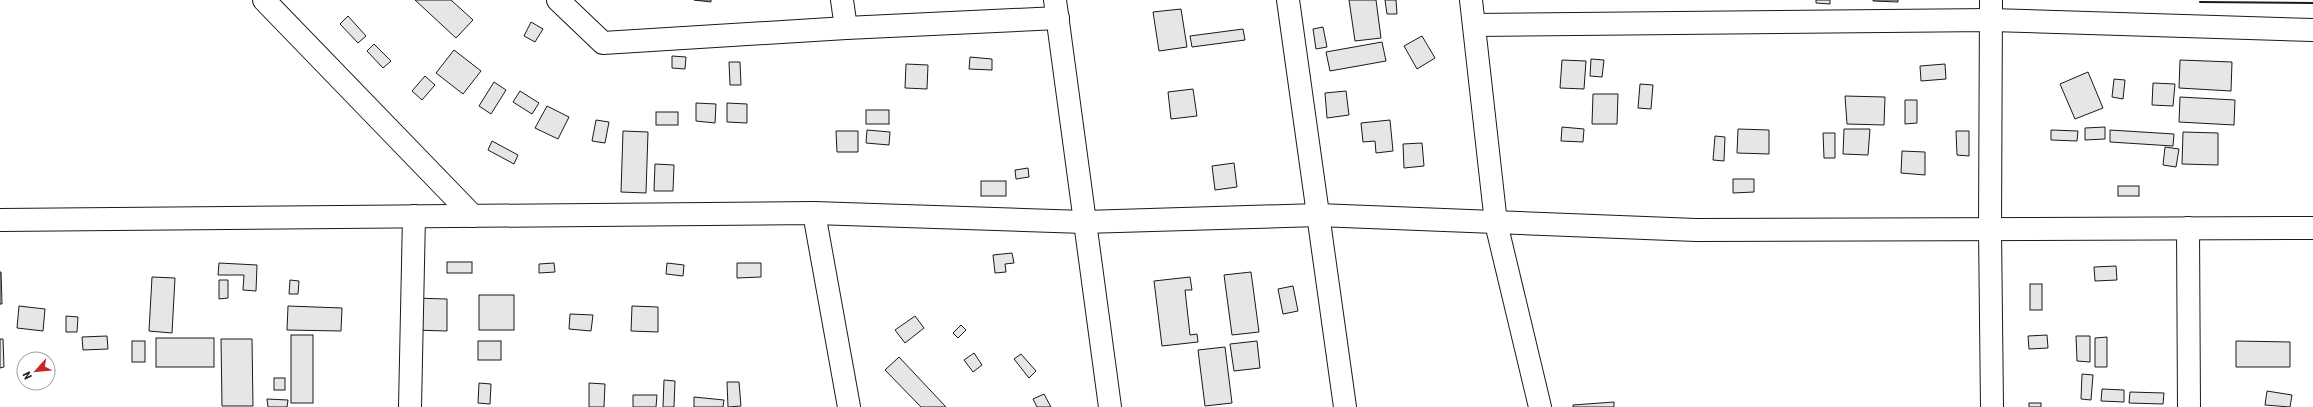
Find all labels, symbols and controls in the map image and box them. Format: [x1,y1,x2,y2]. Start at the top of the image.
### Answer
north arrow [16,351,56,391]
text: N [20,369,35,381]

